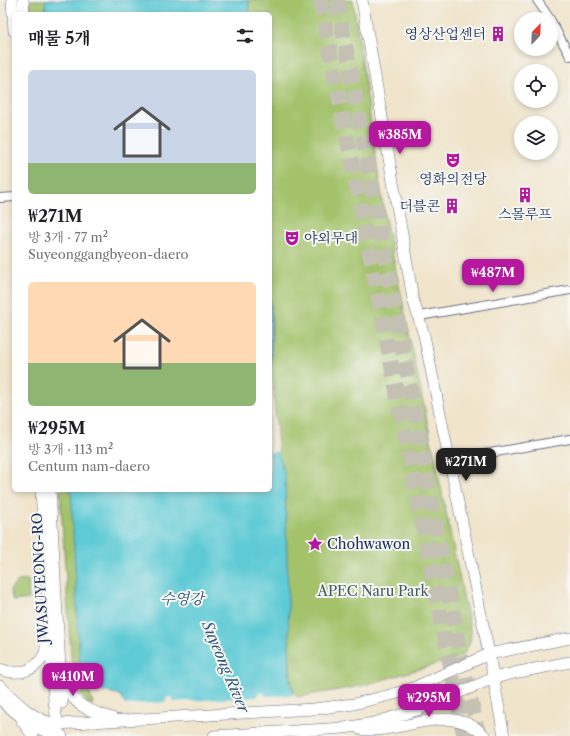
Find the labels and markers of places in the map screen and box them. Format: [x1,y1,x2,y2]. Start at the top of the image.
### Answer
place label: 영상산업센터 [405,25,486,43]
building icon: 영상산업센터 [489,25,507,43]
pin: ₩385M [372,121,428,155]
theatre icon: 영화의전당 [444,151,462,169]
place label: 영화의전당 [419,170,487,188]
building icon: 스몰루프 [516,186,534,204]
place label: 더블콘 [399,197,440,215]
building icon: 더블콘 [443,197,461,215]
place label: 스몰루프 [498,205,552,223]
theatre icon: 야외무대 [283,229,301,247]
place label: 야외무대 [304,229,358,247]
pin: ₩487M [465,259,521,293]
pin: ₩271M [438,448,494,482]
place icon: Chohwawon [306,535,324,553]
place label: Chohwawon [327,535,411,553]
pin: ₩410M [45,663,101,697]
pin: ₩295M [401,684,457,718]

